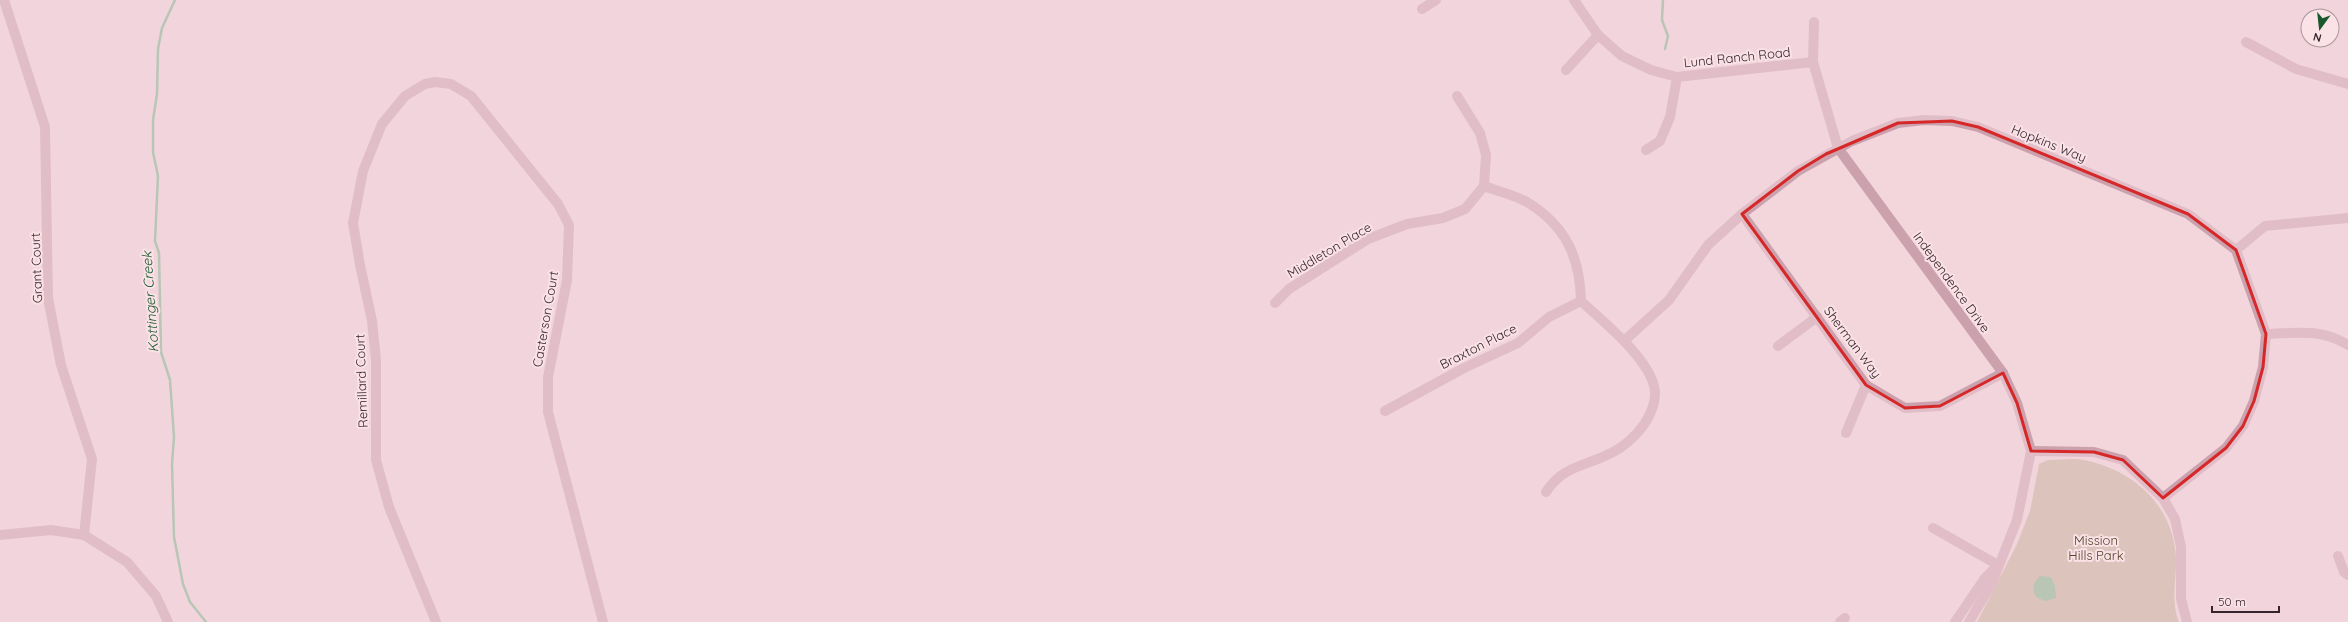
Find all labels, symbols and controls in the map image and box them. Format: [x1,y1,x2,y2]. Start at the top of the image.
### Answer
north arrow [2300,8,2340,48]
text: N [2312,30,2323,45]
street label: Lund Ranch Road [1683,43,1791,71]
street label: Hopkins Way [2009,121,2089,165]
street label: Middleton Place [1284,219,1374,281]
street label: Independence Drive [1910,229,1994,335]
street label: Grant Court [27,233,45,303]
water label: Kottinger Creek [137,249,163,353]
street label: Casterson Court [529,270,561,368]
street label: Sherman Way [1821,303,1885,381]
street label: Braxton Place [1437,320,1519,372]
street label: Remillard Court [351,334,371,428]
park label: Mission Hills Park [2068,532,2124,563]
scale bar [2212,588,2279,614]
text: 50 m [2218,594,2246,609]

